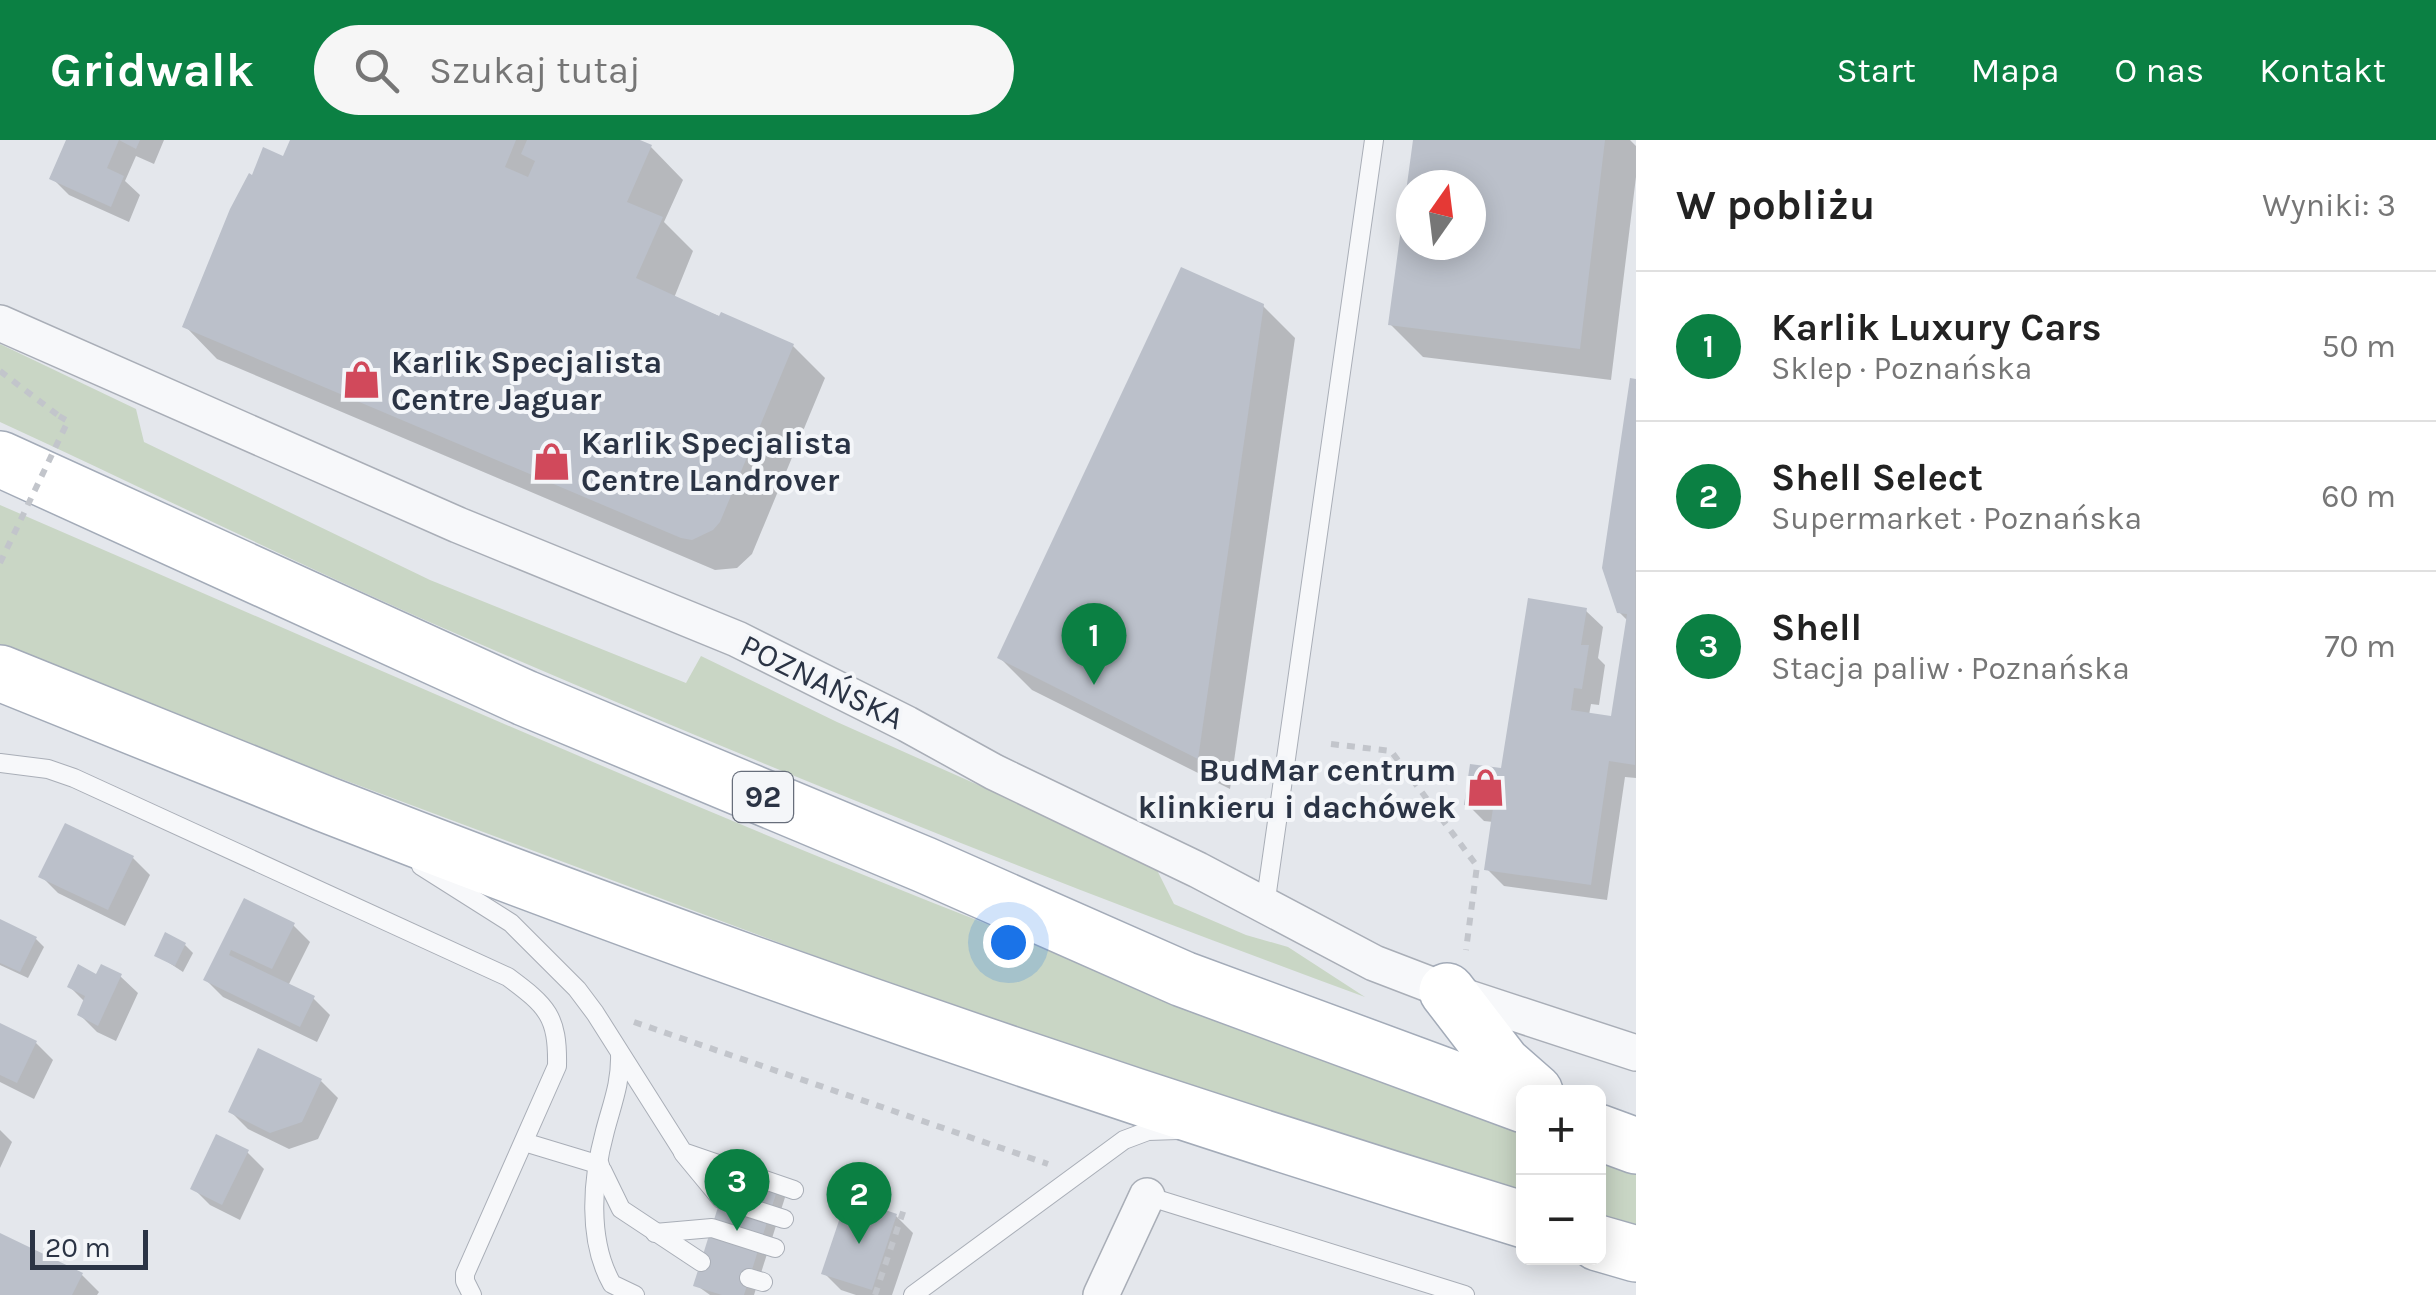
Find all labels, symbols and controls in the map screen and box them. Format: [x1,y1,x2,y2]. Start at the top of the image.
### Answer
search box [314,25,1014,115]
text: Gridwalk [50,42,254,98]
icon: search [349,43,404,98]
text: Szukaj tutaj [429,48,641,93]
text: Start [1836,50,1916,91]
text: Mapa [1971,50,2059,91]
text: O nas [2114,50,2204,91]
text: Kontakt [2259,50,2386,91]
north arrow [1396,170,1486,260]
text: W pobliżu [1676,180,1875,230]
text: Wyniki: 3 [2262,187,2396,224]
text: Karlik Luxury Cars [1771,305,2102,350]
text: 1 [1703,328,1714,365]
text: 50 m [2321,328,2396,365]
place label: Karlik Specjalista Centre Jaguar [391,344,662,418]
text: Sklep · Poznańska [1771,350,2032,387]
shop icon: Karlik Specjalista Centre Jaguar [340,359,382,401]
place label: Karlik Specjalista Centre Landrover [581,425,852,499]
shop icon: Karlik Specjalista Centre Landrover [530,440,572,482]
text: Shell Select [1771,455,1983,500]
text: 2 [1699,478,1718,515]
text: 60 m [2321,478,2396,515]
text: Supermarket · Poznańska [1771,500,2142,537]
pin: 1 [1062,602,1126,685]
text: Shell [1771,605,1862,650]
street label: POZNAŃSKA [735,625,910,737]
text: 3 [1699,628,1718,665]
text: 70 m [2324,628,2396,665]
text: Stacja paliw · Poznańska [1771,650,2130,687]
place label: BudMar centrum klinkieru i dachówek [1138,752,1456,826]
shop icon: BudMar centrum klinkieru i dachówek [1465,767,1507,809]
road number: 92 [733,772,793,822]
your location [983,917,1034,968]
map controls [1516,1085,1606,1265]
button: + [1516,1085,1606,1175]
pin: 3 [704,1148,770,1231]
pin: 2 [826,1162,892,1244]
button: − [1516,1175,1606,1265]
scale bar [30,1225,148,1270]
text: 20 m [45,1231,111,1264]

